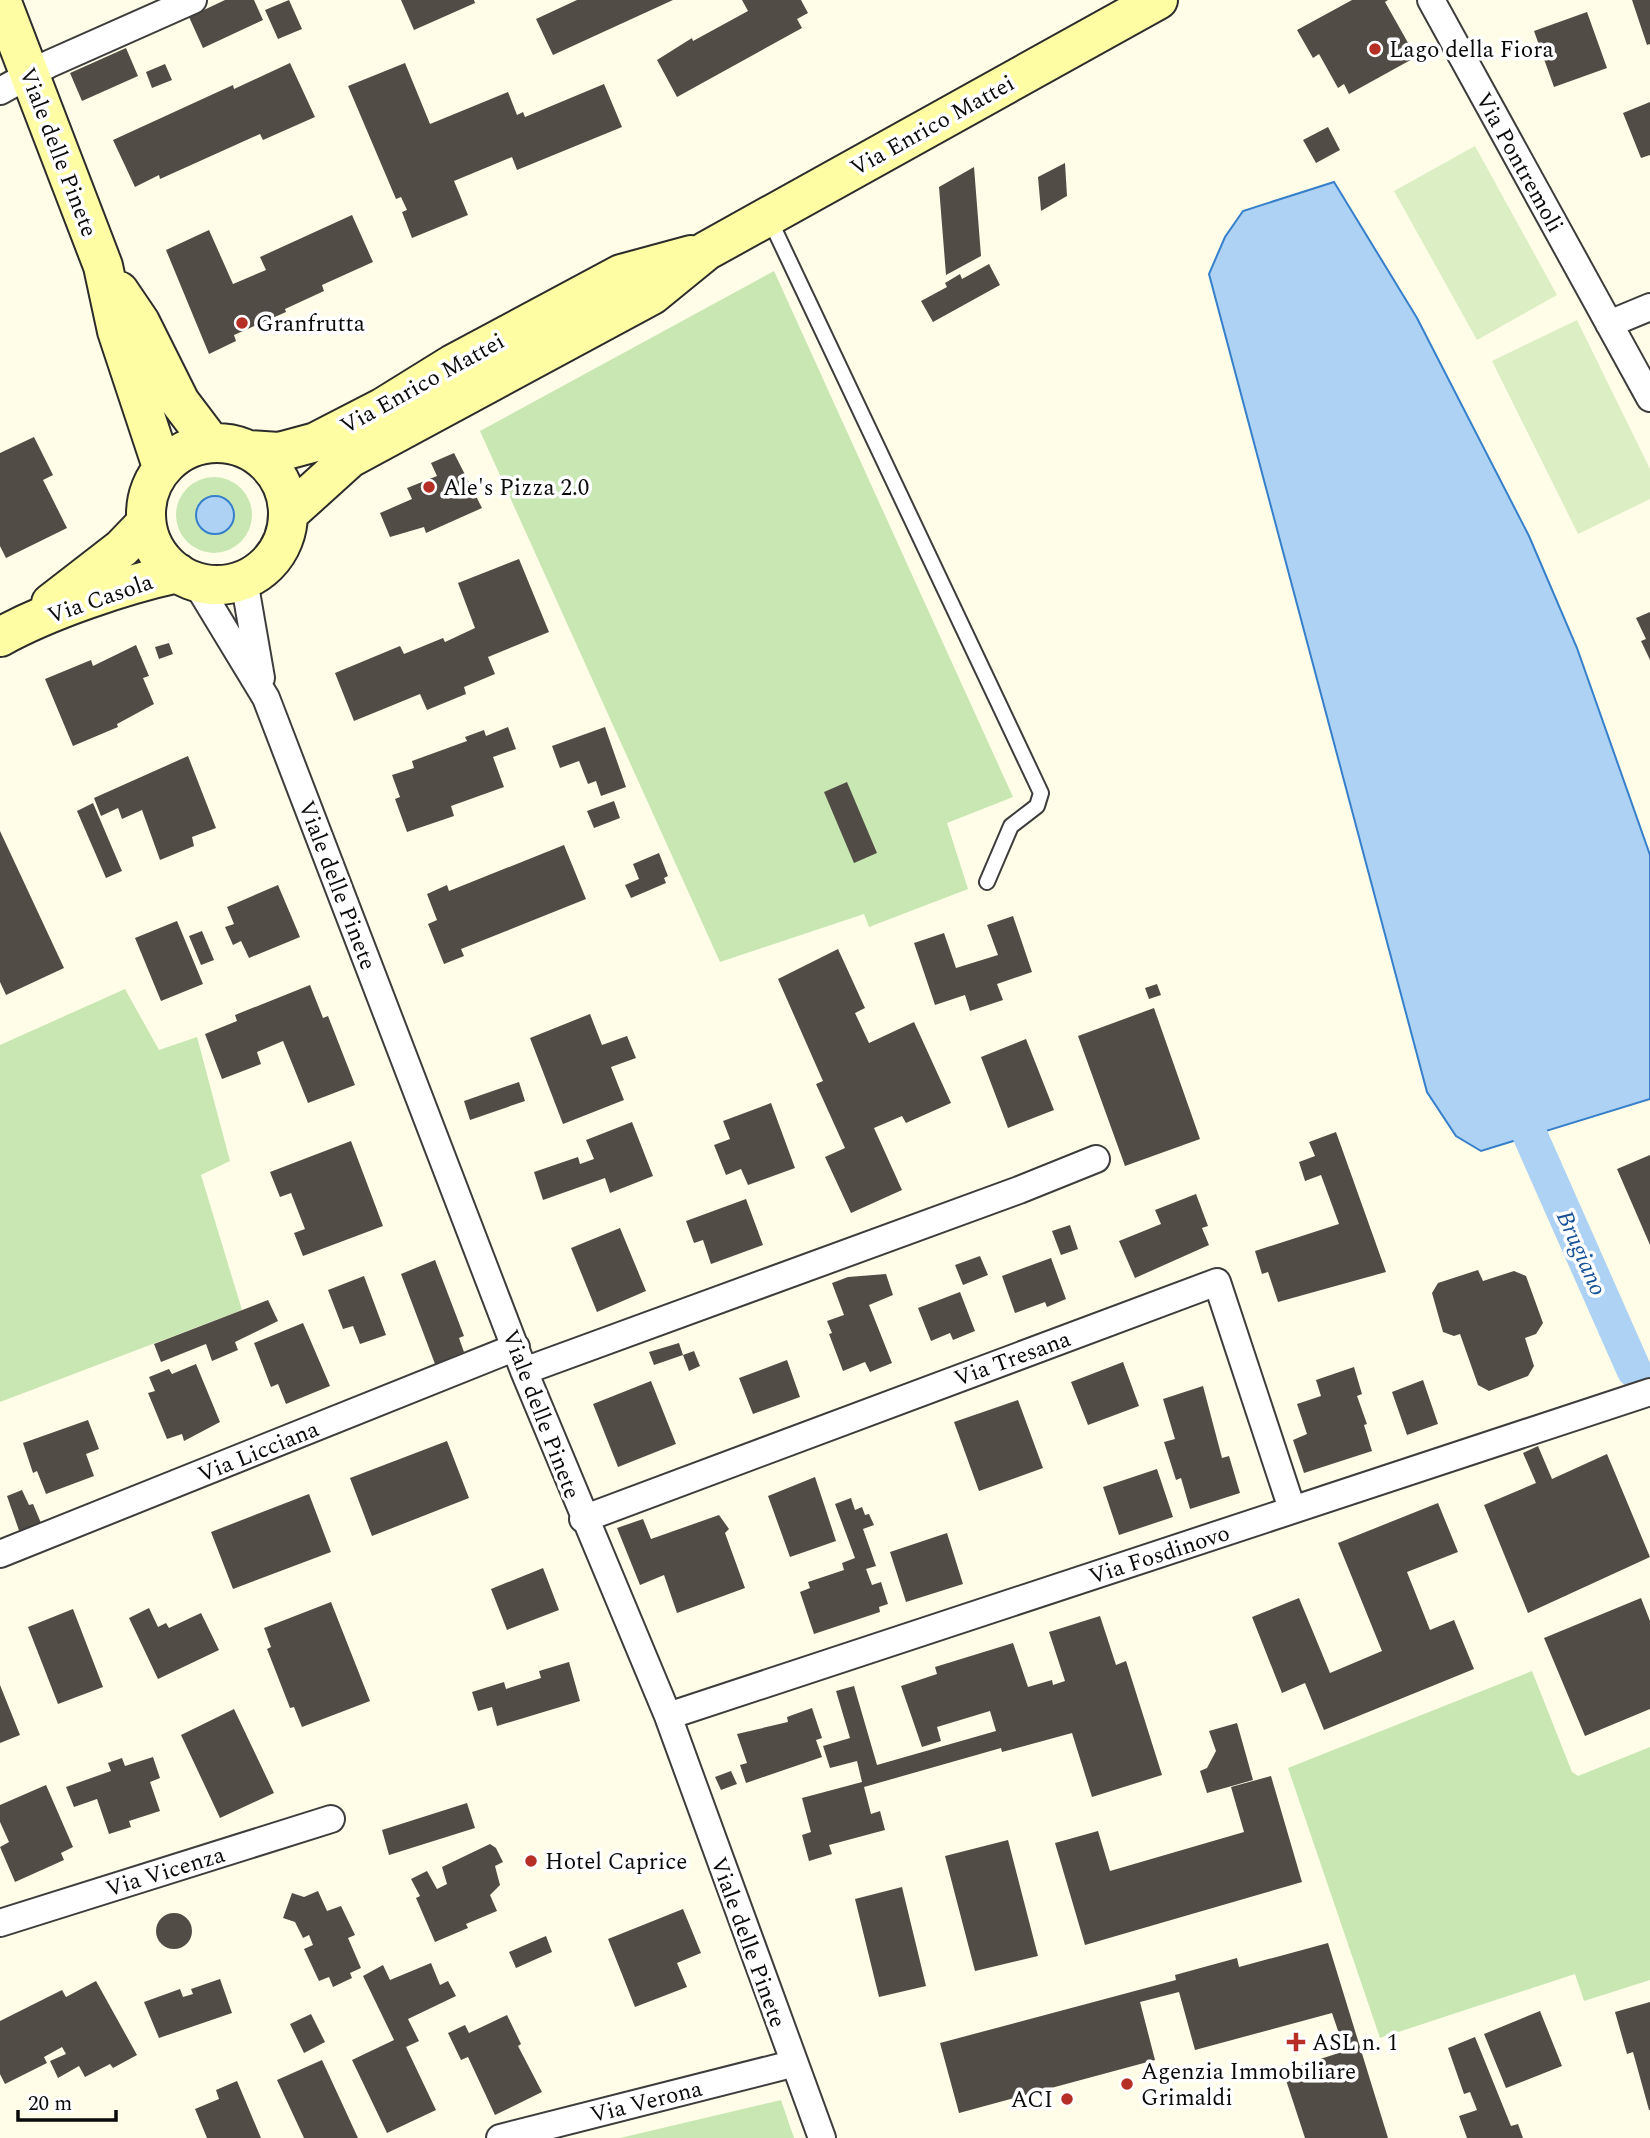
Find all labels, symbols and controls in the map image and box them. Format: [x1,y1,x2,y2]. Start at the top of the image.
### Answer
place label: Lago della Fiora [1389,33,1554,68]
marker: Lago della Fiora [1367,41,1383,57]
street label: Viale delle Pinete [9,63,106,242]
street label: Via Enrico Mattei [844,67,1021,186]
street label: Via Pontremoli [1466,86,1572,239]
place label: Granfrutta [256,307,365,342]
marker: Granfrutta [234,315,250,331]
street label: Via Enrico Mattei [334,325,511,444]
place label: Ale's Pizza 2.0 [443,471,589,506]
marker: Ale's Pizza 2.0 [421,479,437,495]
street label: Via Casola [43,565,158,634]
street label: Viale delle Pinete [288,796,385,975]
water label: Brugiano [1546,1205,1616,1302]
street label: Via Tresana [949,1322,1076,1397]
street label: Viale delle Pinete [492,1325,589,1504]
street label: Via Licciana [193,1412,324,1493]
street label: Via Fosdinovo [1084,1516,1234,1595]
street label: Via Vicenza [101,1838,229,1907]
place label: Hotel Caprice [545,1845,687,1880]
street label: Viale delle Pinete [701,1852,795,2033]
marker: Hotel Caprice [523,1853,539,1869]
place label: ASL n. 1 [1312,2026,1398,2061]
marker: ASL n. 1 [1286,2032,1306,2052]
place label: Agenzia Immobiliare Grimaldi [1141,2055,1356,2116]
street label: Via Verona [587,2072,706,2133]
marker: Agenzia Immobiliare Grimaldi [1119,2076,1135,2092]
scale bar [18,2078,116,2122]
place label: ACI [1011,2083,1053,2118]
text: 20 m [28,2088,72,2120]
marker: ACI [1059,2091,1075,2107]

